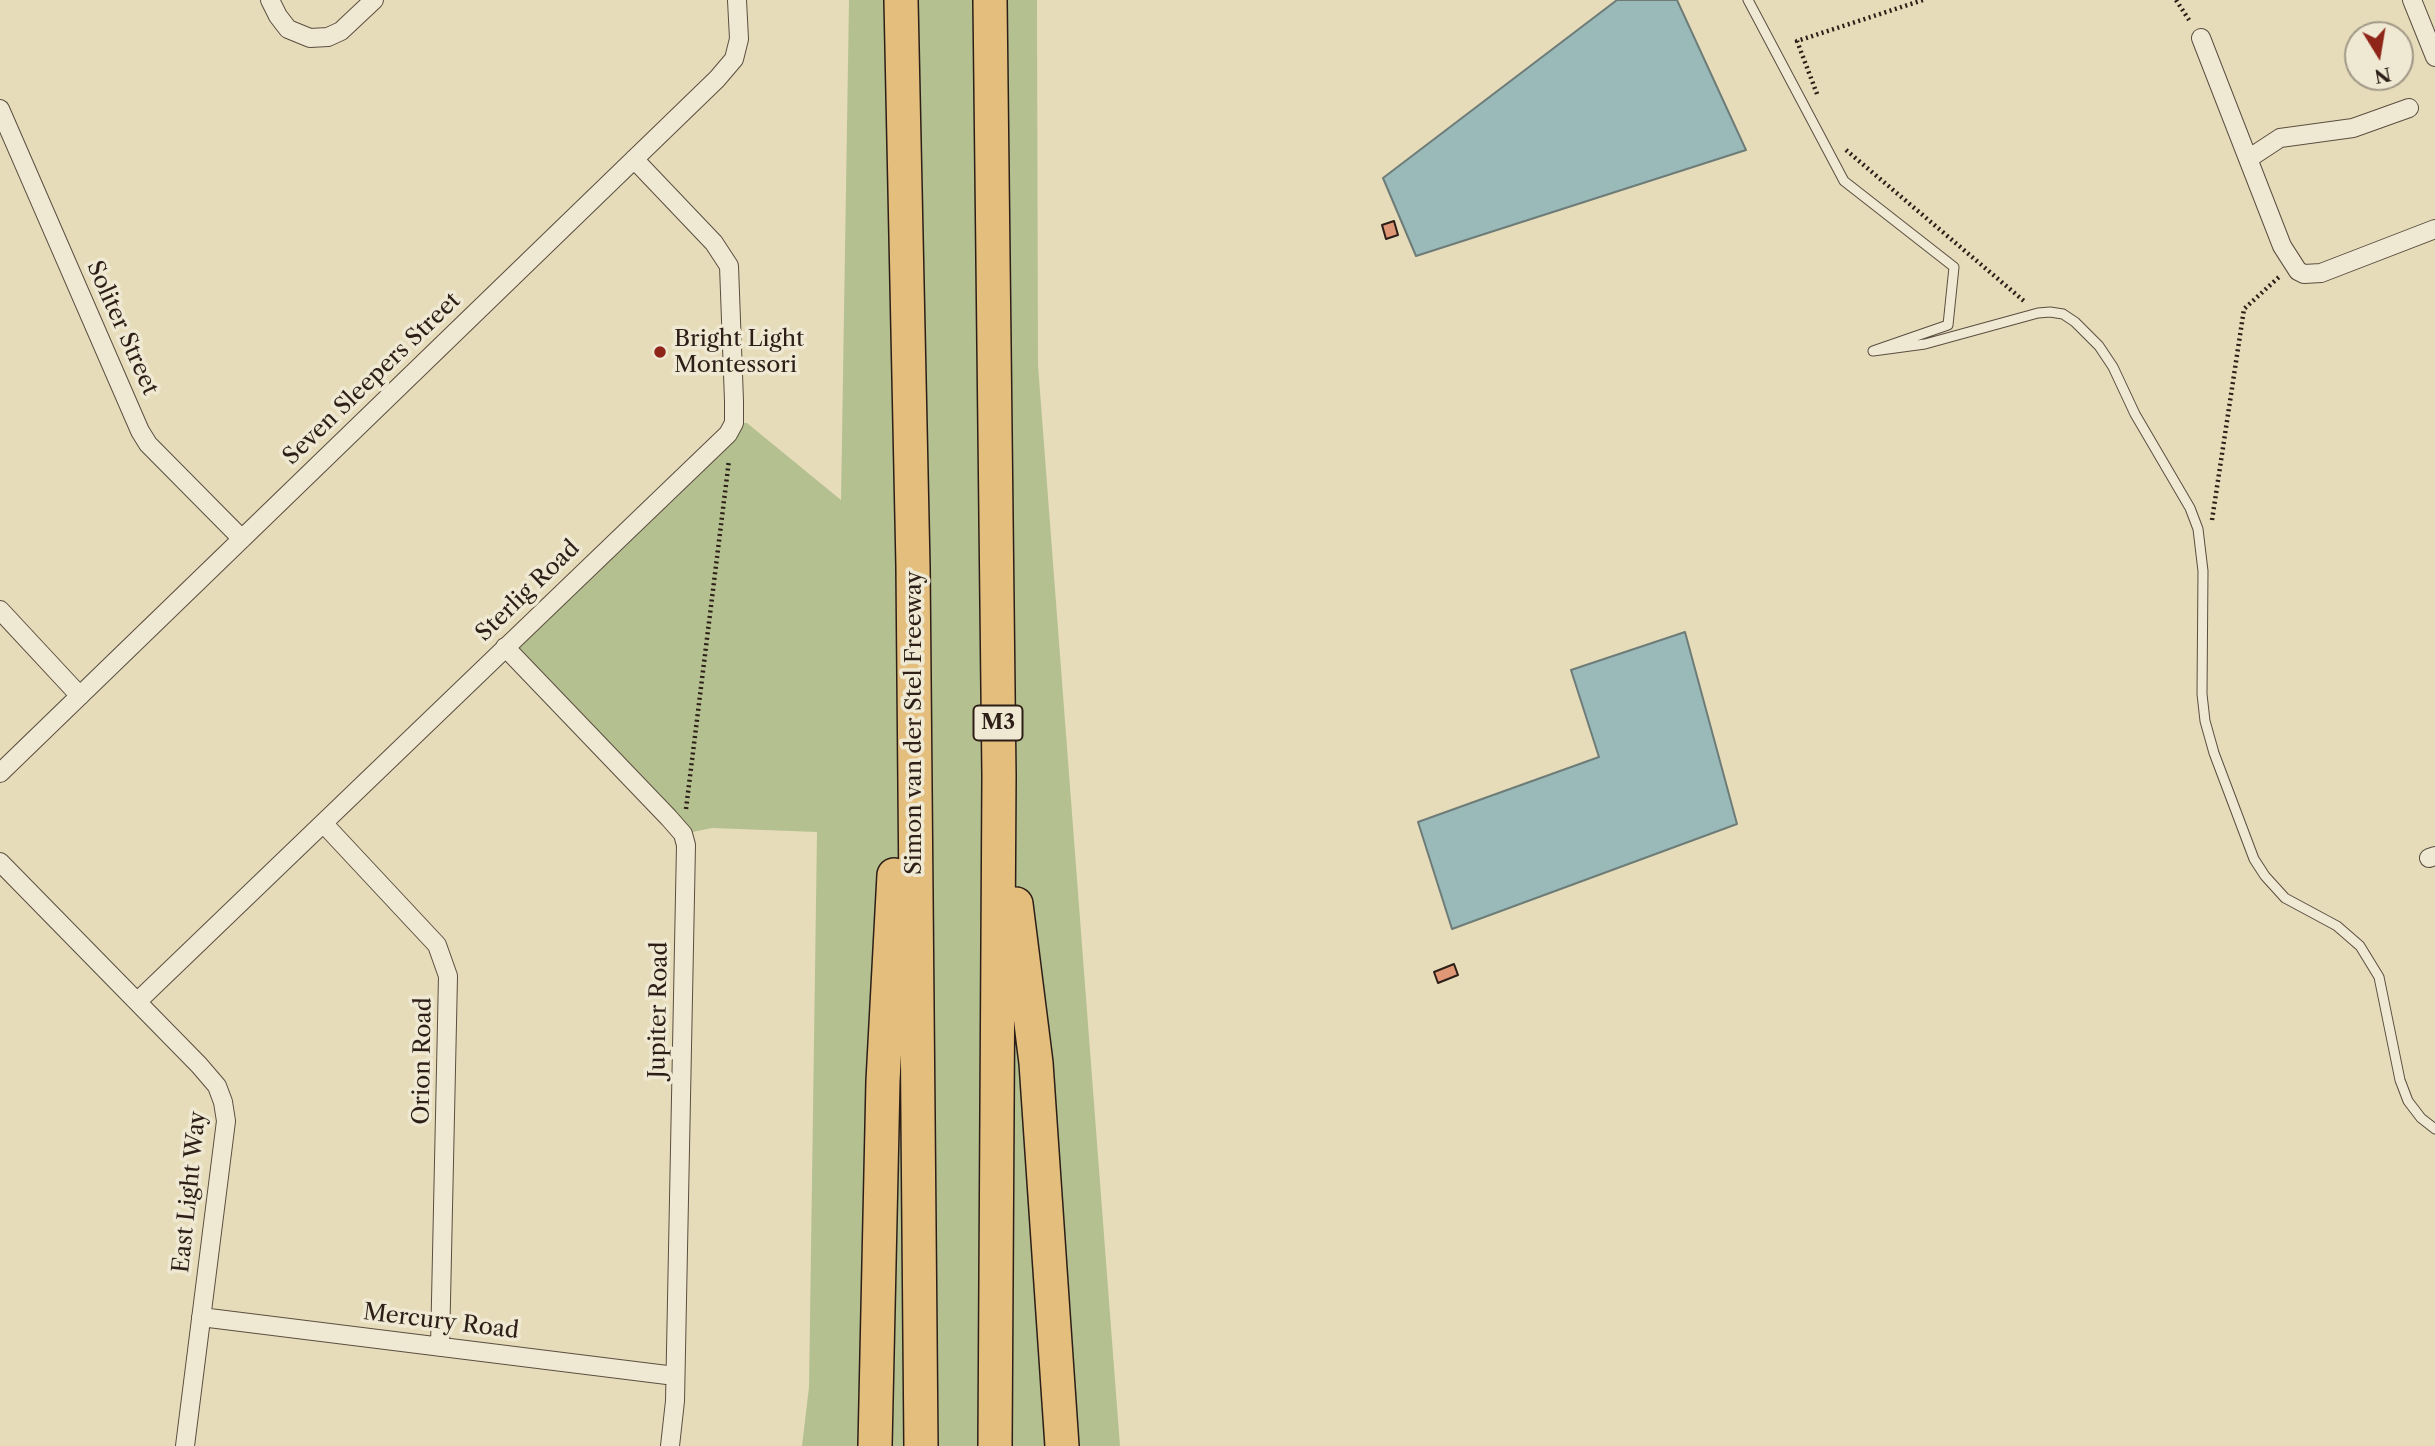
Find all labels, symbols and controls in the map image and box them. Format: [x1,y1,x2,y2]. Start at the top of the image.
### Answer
north arrow [2344,21,2414,91]
text: N [2372,62,2393,88]
street label: Soliter Street [80,257,164,399]
street label: Seven Sleepers Street [278,287,466,471]
place label: Bright Light Montessori [674,325,804,379]
marker: Bright Light Montessori [652,344,668,360]
street label: Sterlig Road [470,535,586,647]
street label: Simon van der Stel Freeway [900,571,928,875]
road number: M3 [974,706,1023,740]
street label: Jupiter Road [644,941,674,1079]
street label: Orion Road [408,997,438,1125]
street label: East Light Way [168,1110,212,1274]
street label: Mercury Road [362,1299,520,1345]

